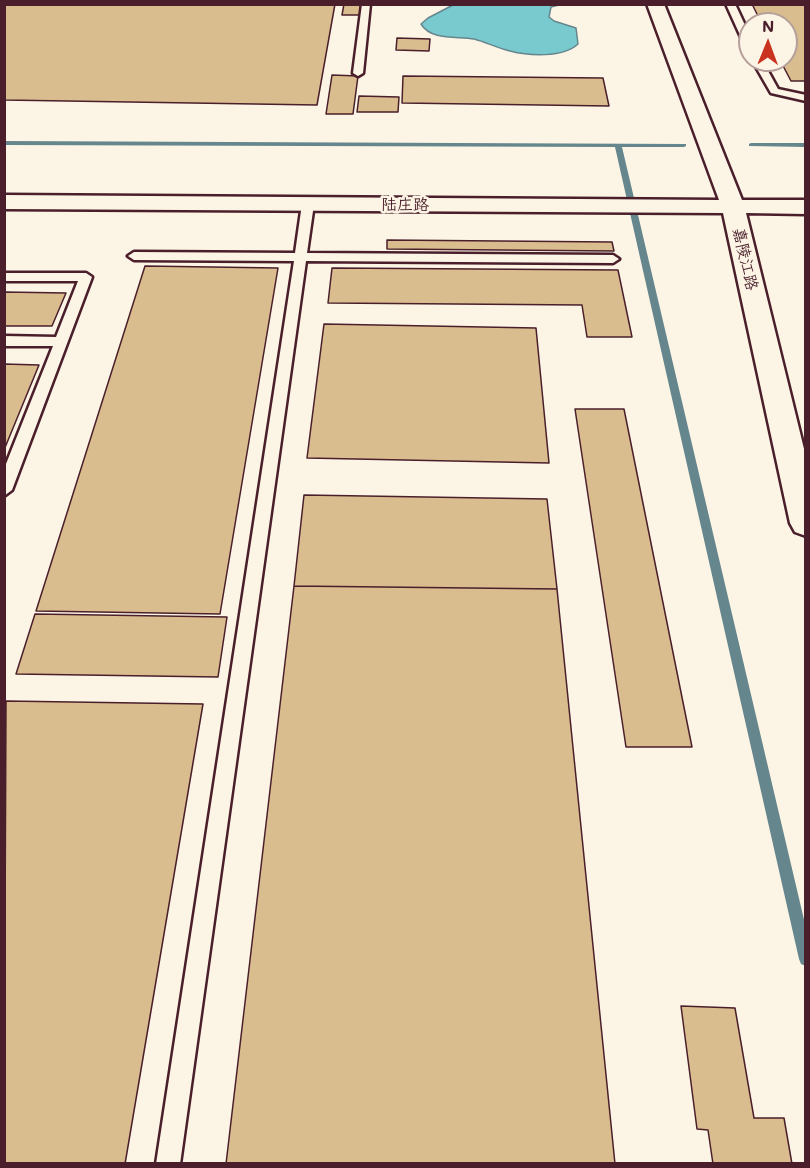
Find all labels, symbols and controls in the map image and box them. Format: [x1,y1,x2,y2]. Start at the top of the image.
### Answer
north arrow [738,12,798,72]
text: N [762,15,775,36]
street label: 陆庄路 [381,195,429,215]
street label: 嘉陵江路 [728,226,762,292]

